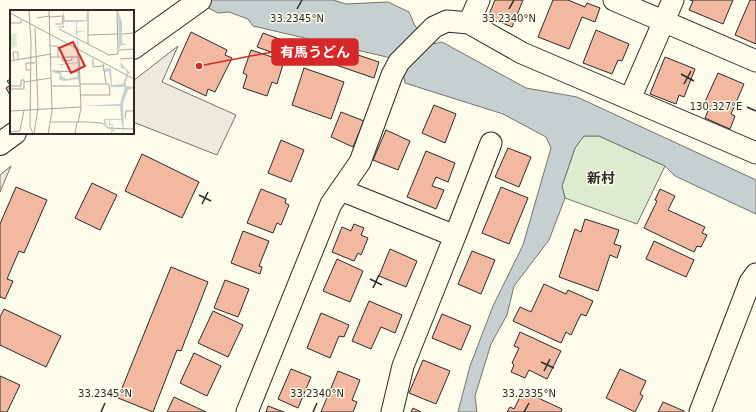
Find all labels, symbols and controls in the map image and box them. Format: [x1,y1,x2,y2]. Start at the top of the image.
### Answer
inset map [10,10,134,134]
text: 33.2345°N [270,13,324,24]
text: 33.2340°N [482,13,536,24]
callout: 有馬うどん [272,39,358,65]
text: 有馬うどん [280,44,350,60]
text: 130.327°E [690,101,742,112]
district label: 新村 [587,170,615,186]
text: 33.2345°N [78,388,132,399]
text: 33.2340°N [290,388,344,399]
text: 33.2335°N [502,388,556,399]

